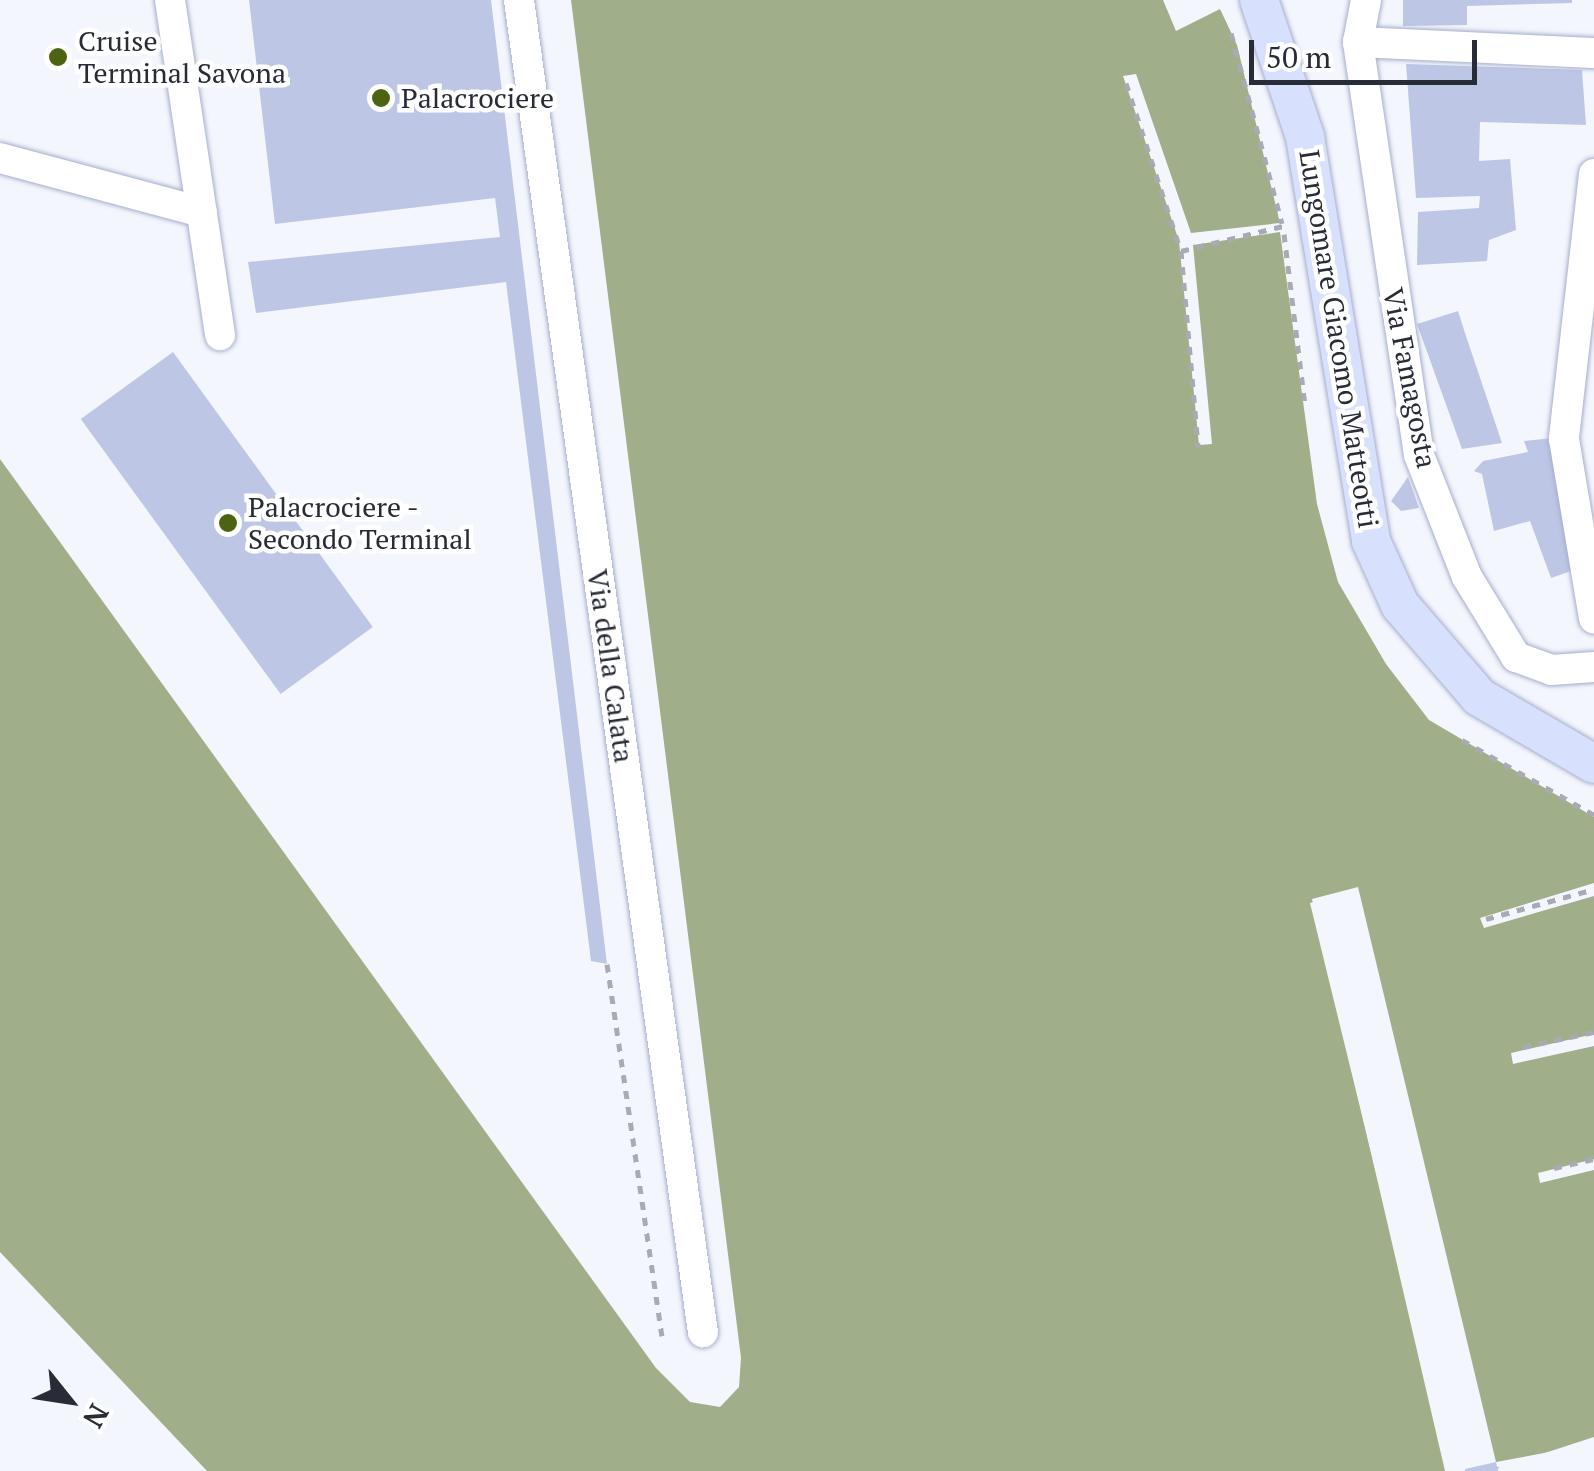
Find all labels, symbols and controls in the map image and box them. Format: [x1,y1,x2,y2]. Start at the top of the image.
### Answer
scale bar [1254,20,1482,82]
place label: Cruise Terminal Savona [78,24,286,90]
text: 50 m [1266,37,1331,77]
marker: Cruise Terminal Savona [47,46,69,68]
place label: Palacrociere [401,81,554,115]
marker: Palacrociere [370,87,392,109]
street label: Lungomare Giacomo Matteotti [1293,148,1385,530]
street label: Via Famagosta [1376,285,1444,471]
place label: Palacrociere - Secondo Terminal [248,490,472,556]
marker: Palacrociere - Secondo Terminal [217,512,239,534]
street label: Via della Calata [581,567,641,765]
north arrow [20,1351,120,1451]
text: N [75,1398,118,1435]

